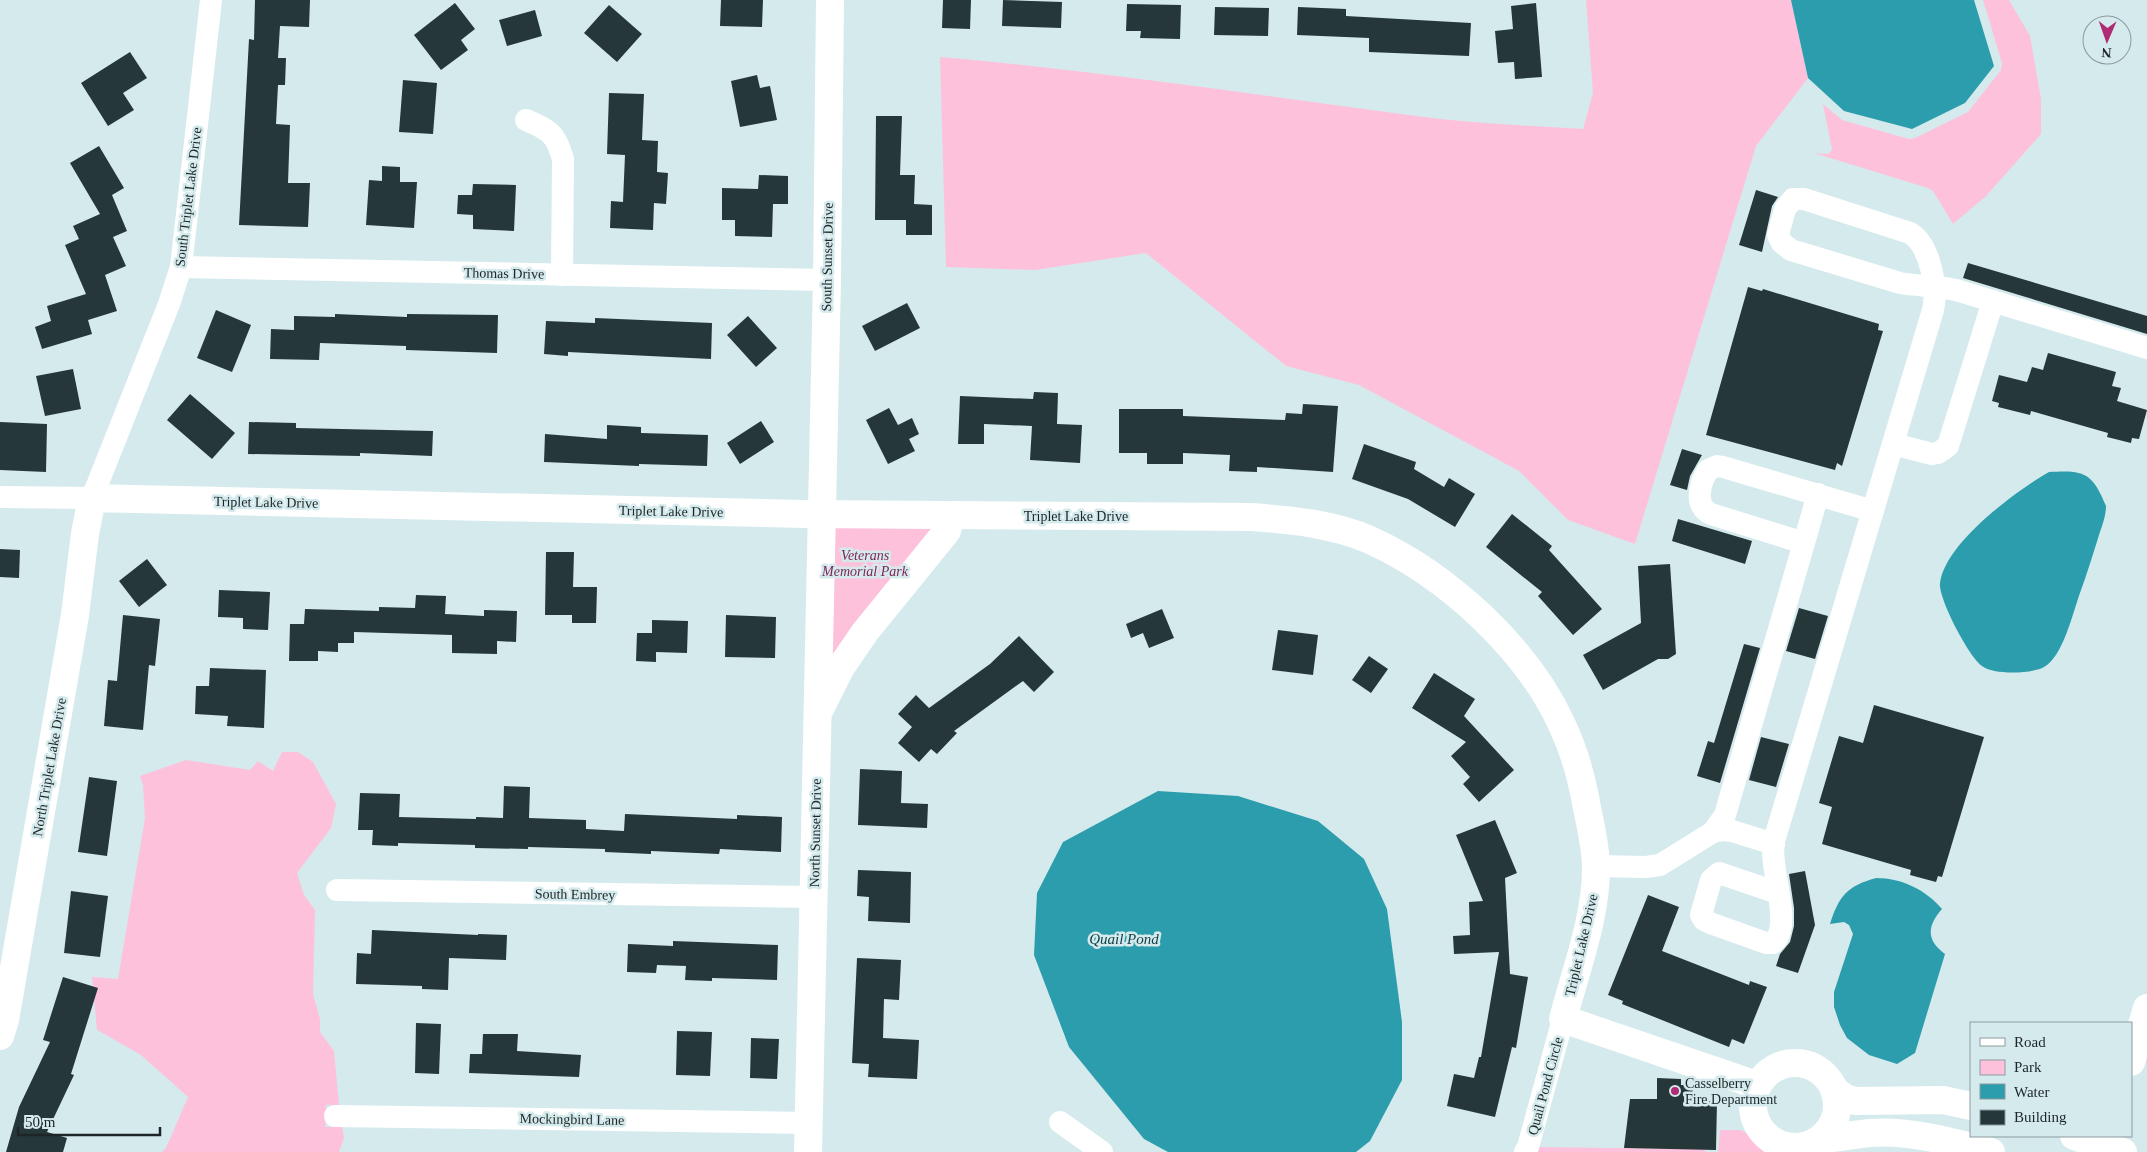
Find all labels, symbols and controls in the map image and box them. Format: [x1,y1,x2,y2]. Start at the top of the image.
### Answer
north arrow [2082,15,2132,65]
text: N [2101,45,2112,60]
street label: South Triplet Lake Drive [172,126,204,268]
street label: South Sunset Drive [819,202,836,312]
street label: Thomas Drive [464,265,544,282]
street label: Triplet Lake Drive [214,494,318,511]
street label: Triplet Lake Drive [619,503,723,520]
street label: Triplet Lake Drive [1024,509,1128,524]
park label: Veterans Memorial Park [821,548,909,579]
street label: North Triplet Lake Drive [30,697,69,838]
street label: North Sunset Drive [807,778,824,888]
street label: South Embrey [535,886,615,903]
street label: Triplet Lake Drive [1562,893,1601,998]
water label: Quail Pond [1089,931,1159,947]
legend [1970,1022,2132,1137]
text: Road [2014,1034,2046,1050]
street label: Quail Pond Circle [1525,1035,1566,1137]
text: Park [2014,1059,2042,1075]
place label: Casselberry Fire Department [1685,1076,1777,1107]
text: Water [2014,1084,2049,1100]
marker: Casselberry Fire Department [1669,1085,1681,1097]
scale bar [18,1104,160,1136]
text: Building [2014,1109,2067,1125]
street label: Mockingbird Lane [520,1111,624,1128]
text: 50 m [25,1114,56,1130]

